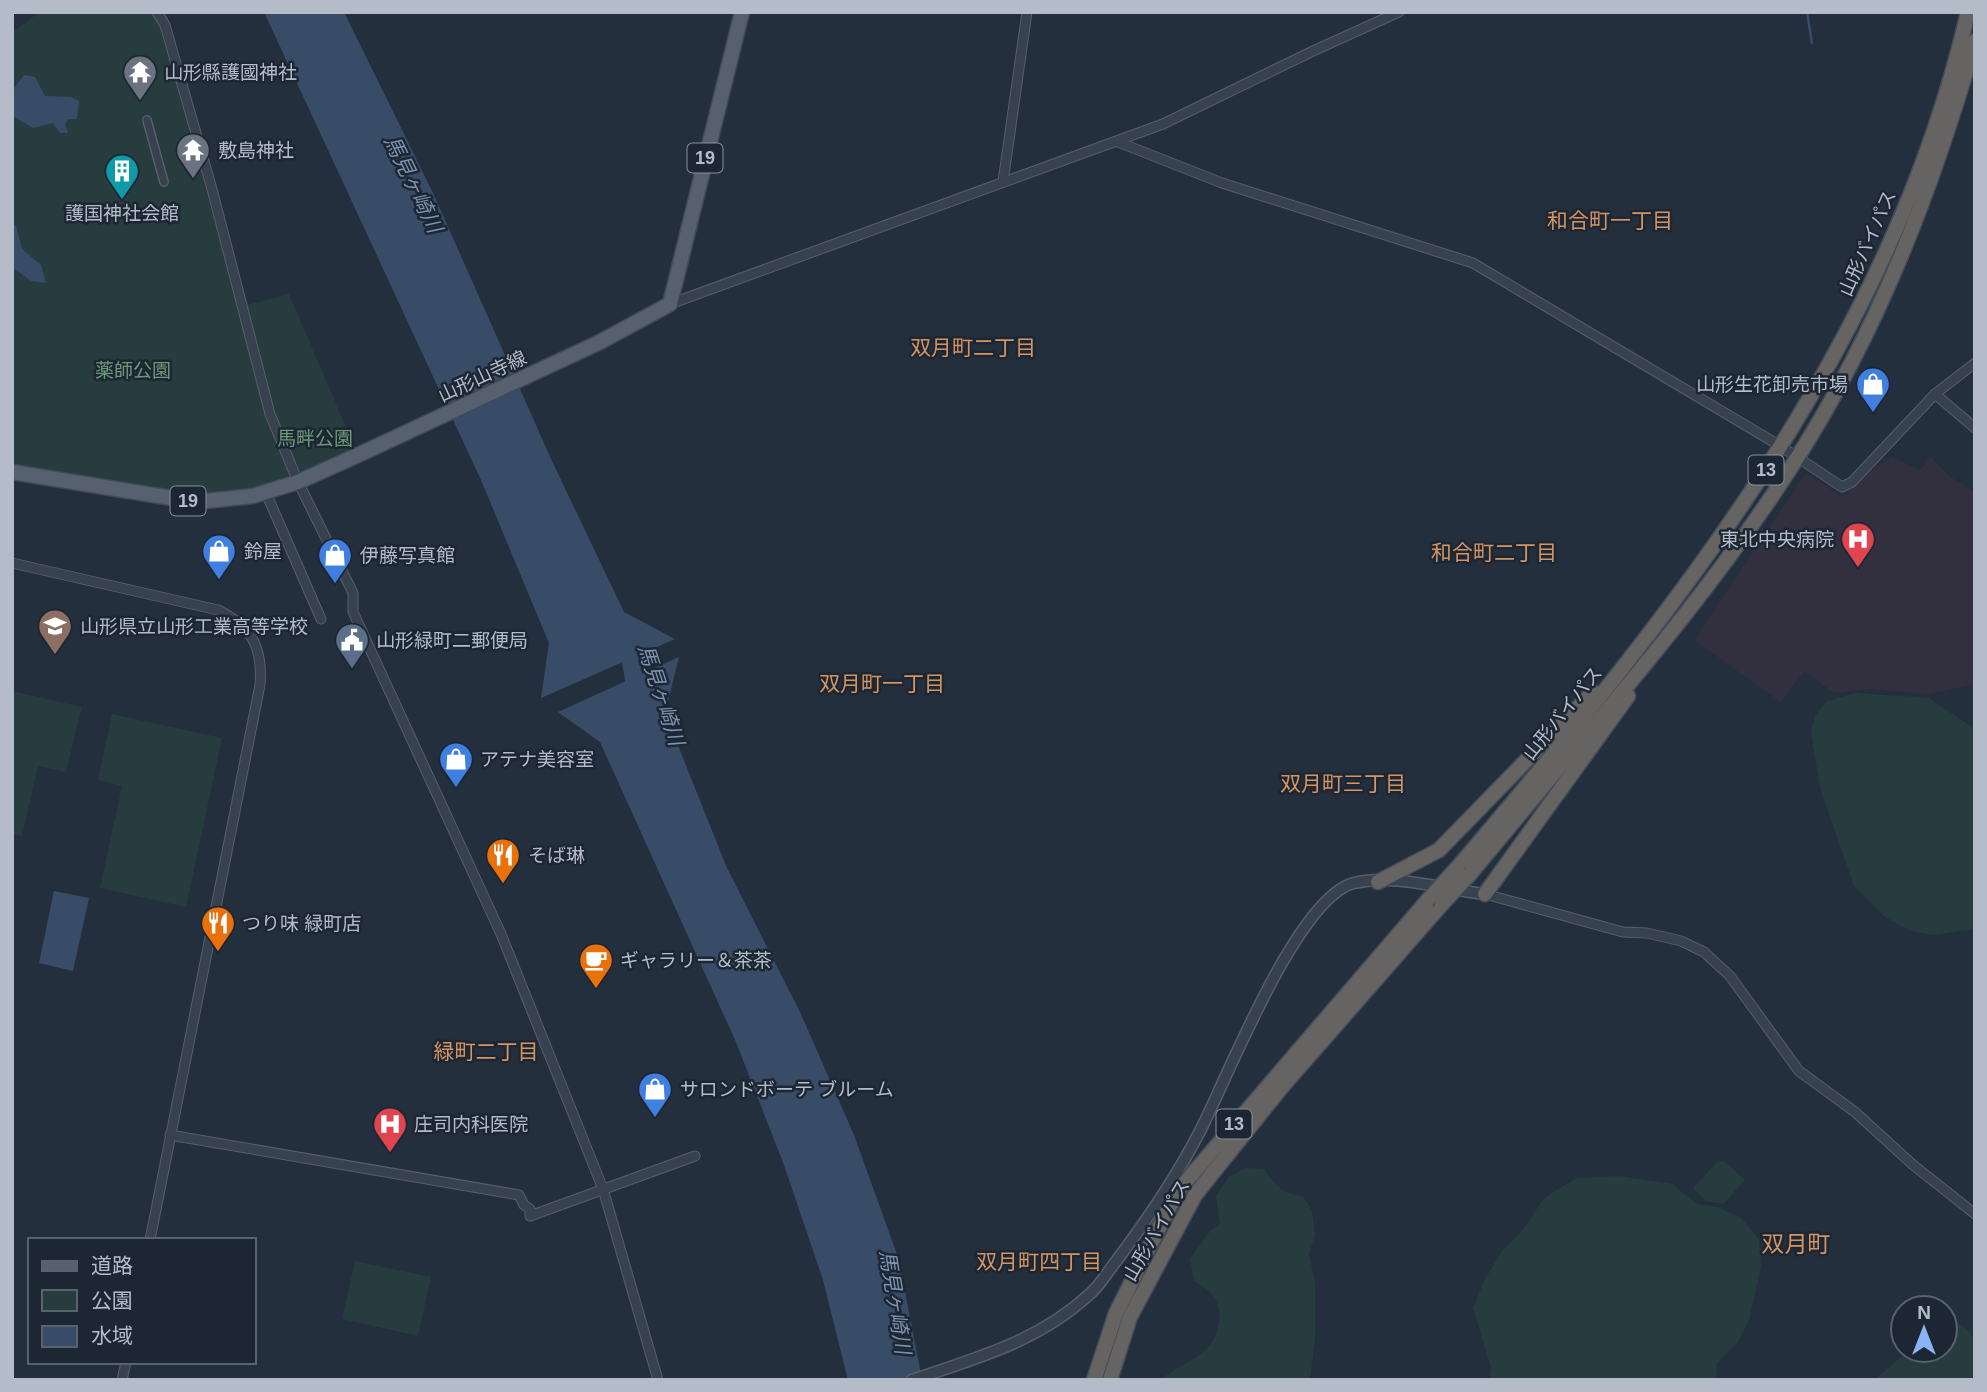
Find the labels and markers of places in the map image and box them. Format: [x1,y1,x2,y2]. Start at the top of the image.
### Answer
temple icon: 山形縣護國神社 [121,53,159,102]
place label: 山形縣護國神社 [164,62,297,83]
temple icon: 敷島神社 [174,131,212,180]
place label: 敷島神社 [218,140,294,161]
building icon: 護国神社会館 [103,152,141,201]
place label: 護国神社会館 [65,203,179,224]
shop icon: 山形生花卸売市場 [1854,365,1892,414]
place label: 山形生花卸売市場 [1696,374,1848,395]
hospital icon: 東北中央病院 [1839,520,1877,569]
place label: 東北中央病院 [1720,529,1834,550]
shop icon: 鈴屋 [200,532,238,581]
shop icon: 伊藤写真館 [316,536,354,585]
place label: 鈴屋 [244,541,282,562]
place label: 伊藤写真館 [360,545,455,566]
school or university icon: 山形県立山形工業高等学校 [36,607,74,656]
place label: 山形県立山形工業高等学校 [80,616,308,637]
public building icon: 山形緑町二郵便局 [333,621,371,670]
place label: 山形緑町二郵便局 [376,630,528,651]
shop icon: アテナ美容室 [437,740,475,789]
place label: アテナ美容室 [480,749,594,770]
restaurant icon: そば琳 [484,836,522,885]
place label: そば琳 [528,845,585,866]
restaurant icon: つり味 緑町店 [199,904,237,953]
place label: つり味 緑町店 [242,913,361,934]
cafe icon: ギャラリー＆茶茶 [577,941,615,990]
place label: ギャラリー＆茶茶 [620,950,772,971]
shop icon: サロンドボーテ ブルーム [636,1070,674,1119]
place label: サロンドボーテ ブルーム [680,1079,894,1100]
hospital icon: 庄司内科医院 [371,1105,409,1154]
place label: 庄司内科医院 [414,1114,528,1135]

